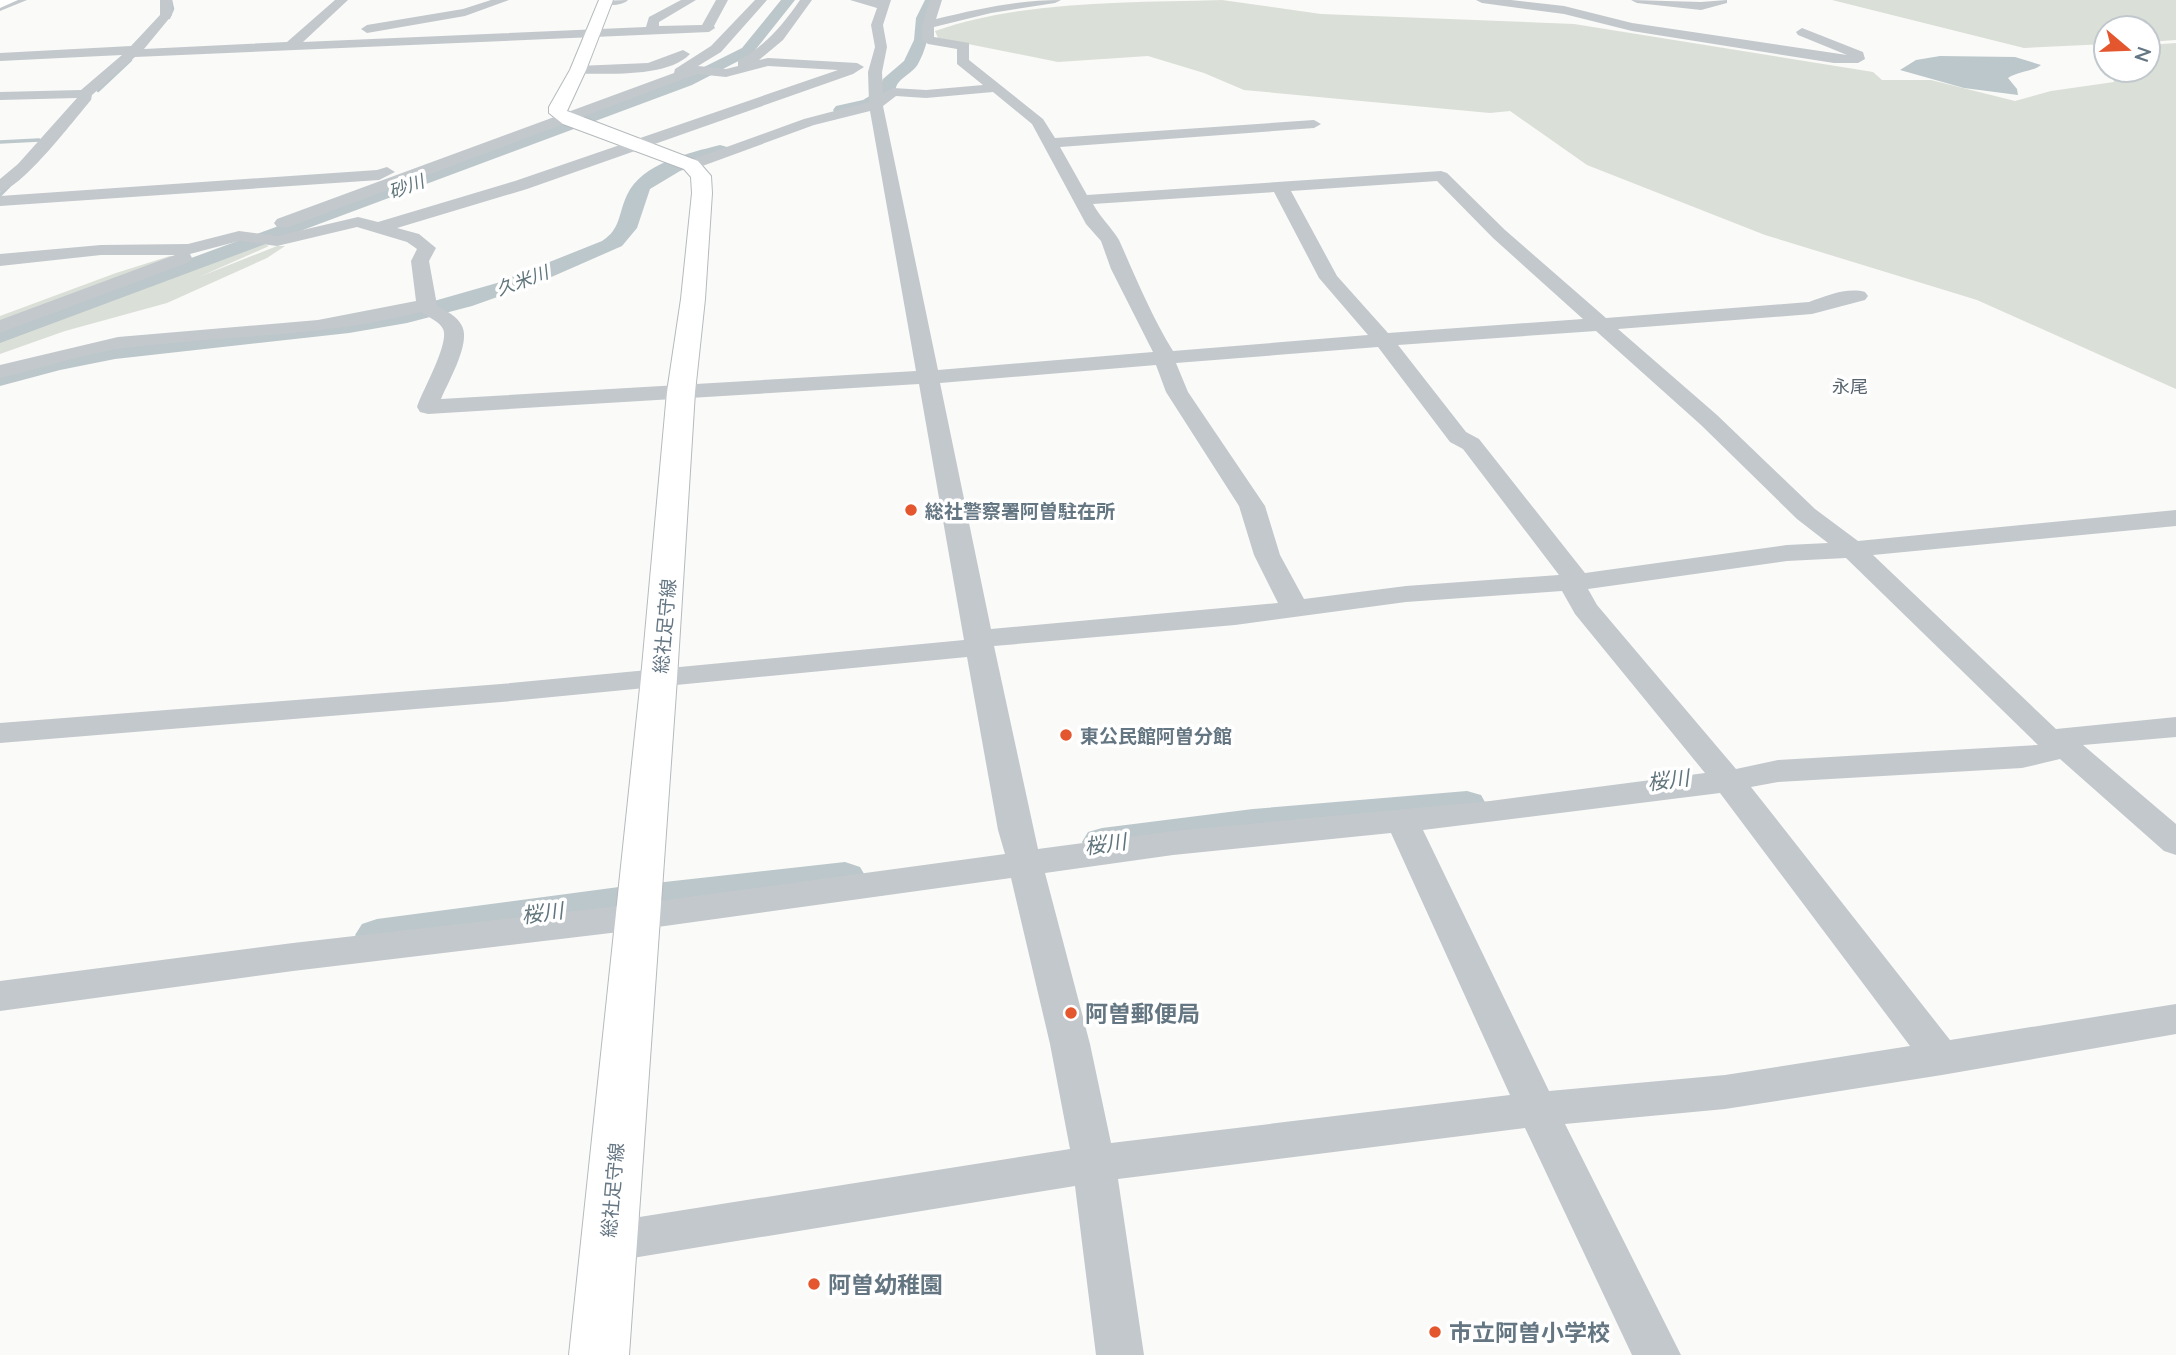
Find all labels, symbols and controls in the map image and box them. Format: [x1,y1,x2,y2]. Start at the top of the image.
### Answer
north arrow [2092,14,2162,84]
text: N [2130,44,2157,65]
water label: 砂川 [385,169,429,202]
water label: 久米川 [493,260,553,300]
district label: 永尾 [1832,375,1868,397]
place label: 総社警察署阿曽駐在所 [925,499,1115,522]
marker: 総社警察署阿曽駐在所 [903,502,919,518]
street label: 総社足守線 [648,578,680,674]
place label: 東公民館阿曽分館 [1080,724,1232,747]
marker: 東公民館阿曽分館 [1058,727,1074,743]
water label: 桜川 [1646,764,1692,794]
water label: 桜川 [1082,827,1130,858]
water label: 桜川 [519,896,567,927]
place label: 阿曽郵便局 [1085,999,1200,1027]
marker: 阿曽郵便局 [1063,1005,1079,1021]
street label: 総社足守線 [596,1142,628,1238]
place label: 阿曽幼稚園 [828,1270,943,1298]
marker: 阿曽幼稚園 [806,1276,822,1292]
place label: 市立阿曽小学校 [1449,1318,1610,1346]
marker: 市立阿曽小学校 [1427,1324,1443,1340]

